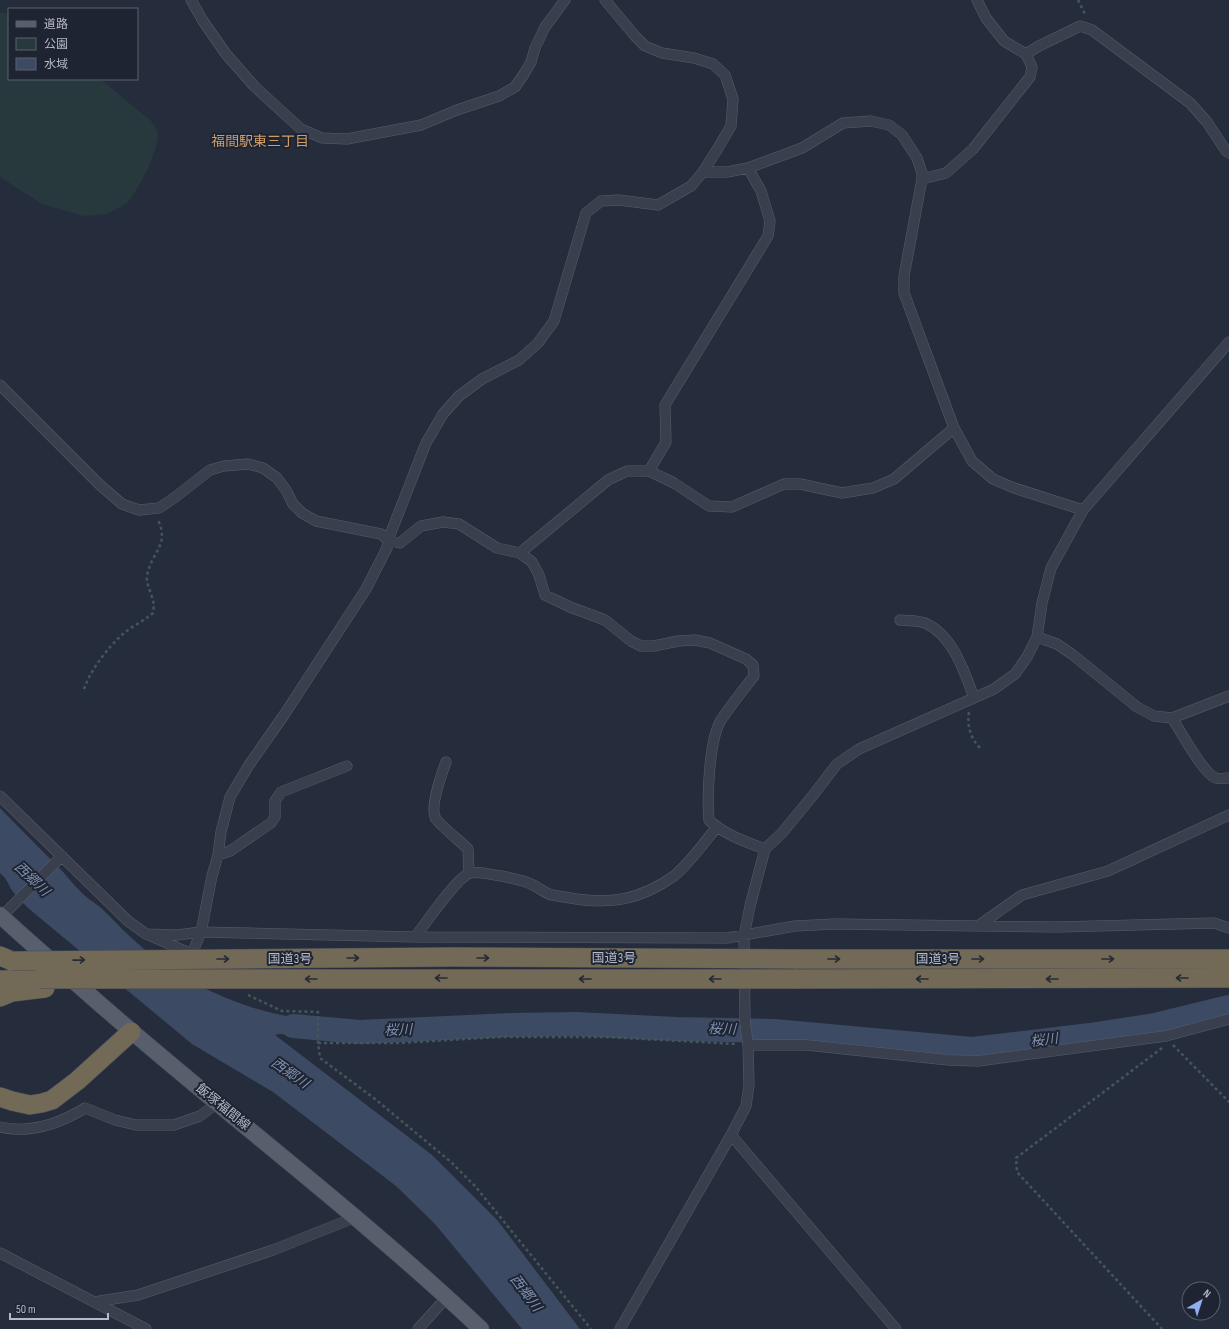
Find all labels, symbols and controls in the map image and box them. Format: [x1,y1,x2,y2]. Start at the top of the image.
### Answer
legend [8,8,138,80]
text: 道路 [44,17,68,32]
text: 公園 [44,37,68,52]
text: 水域 [44,57,68,72]
district label: 福間駅東三丁目 [211,133,309,150]
water label: 西郷川 [11,858,54,901]
street label: 国道3号 [592,950,636,966]
street label: 国道3号 [268,951,312,967]
street label: 国道3号 [916,951,960,967]
one-way arrow [346,954,359,962]
one-way arrow [476,954,489,961]
one-way arrow [216,955,229,963]
one-way arrow [827,955,840,963]
one-way arrow [971,955,984,963]
one-way arrow [1101,955,1114,963]
one-way arrow [72,956,85,964]
one-way arrow [435,974,448,982]
one-way arrow [1176,974,1189,982]
one-way arrow [305,975,318,983]
one-way arrow [579,975,592,983]
one-way arrow [709,975,722,983]
one-way arrow [916,975,929,983]
one-way arrow [1046,975,1059,983]
water label: 桜川 [708,1020,738,1038]
water label: 桜川 [384,1021,414,1039]
water label: 桜川 [1029,1030,1061,1050]
water label: 西郷川 [268,1054,314,1093]
street label: 飯塚福間線 [193,1080,253,1134]
water label: 西郷川 [507,1271,547,1316]
north arrow [1181,1281,1221,1321]
text: N [1201,1287,1213,1301]
scale bar [10,1295,108,1321]
text: 50 m [16,1302,36,1317]

